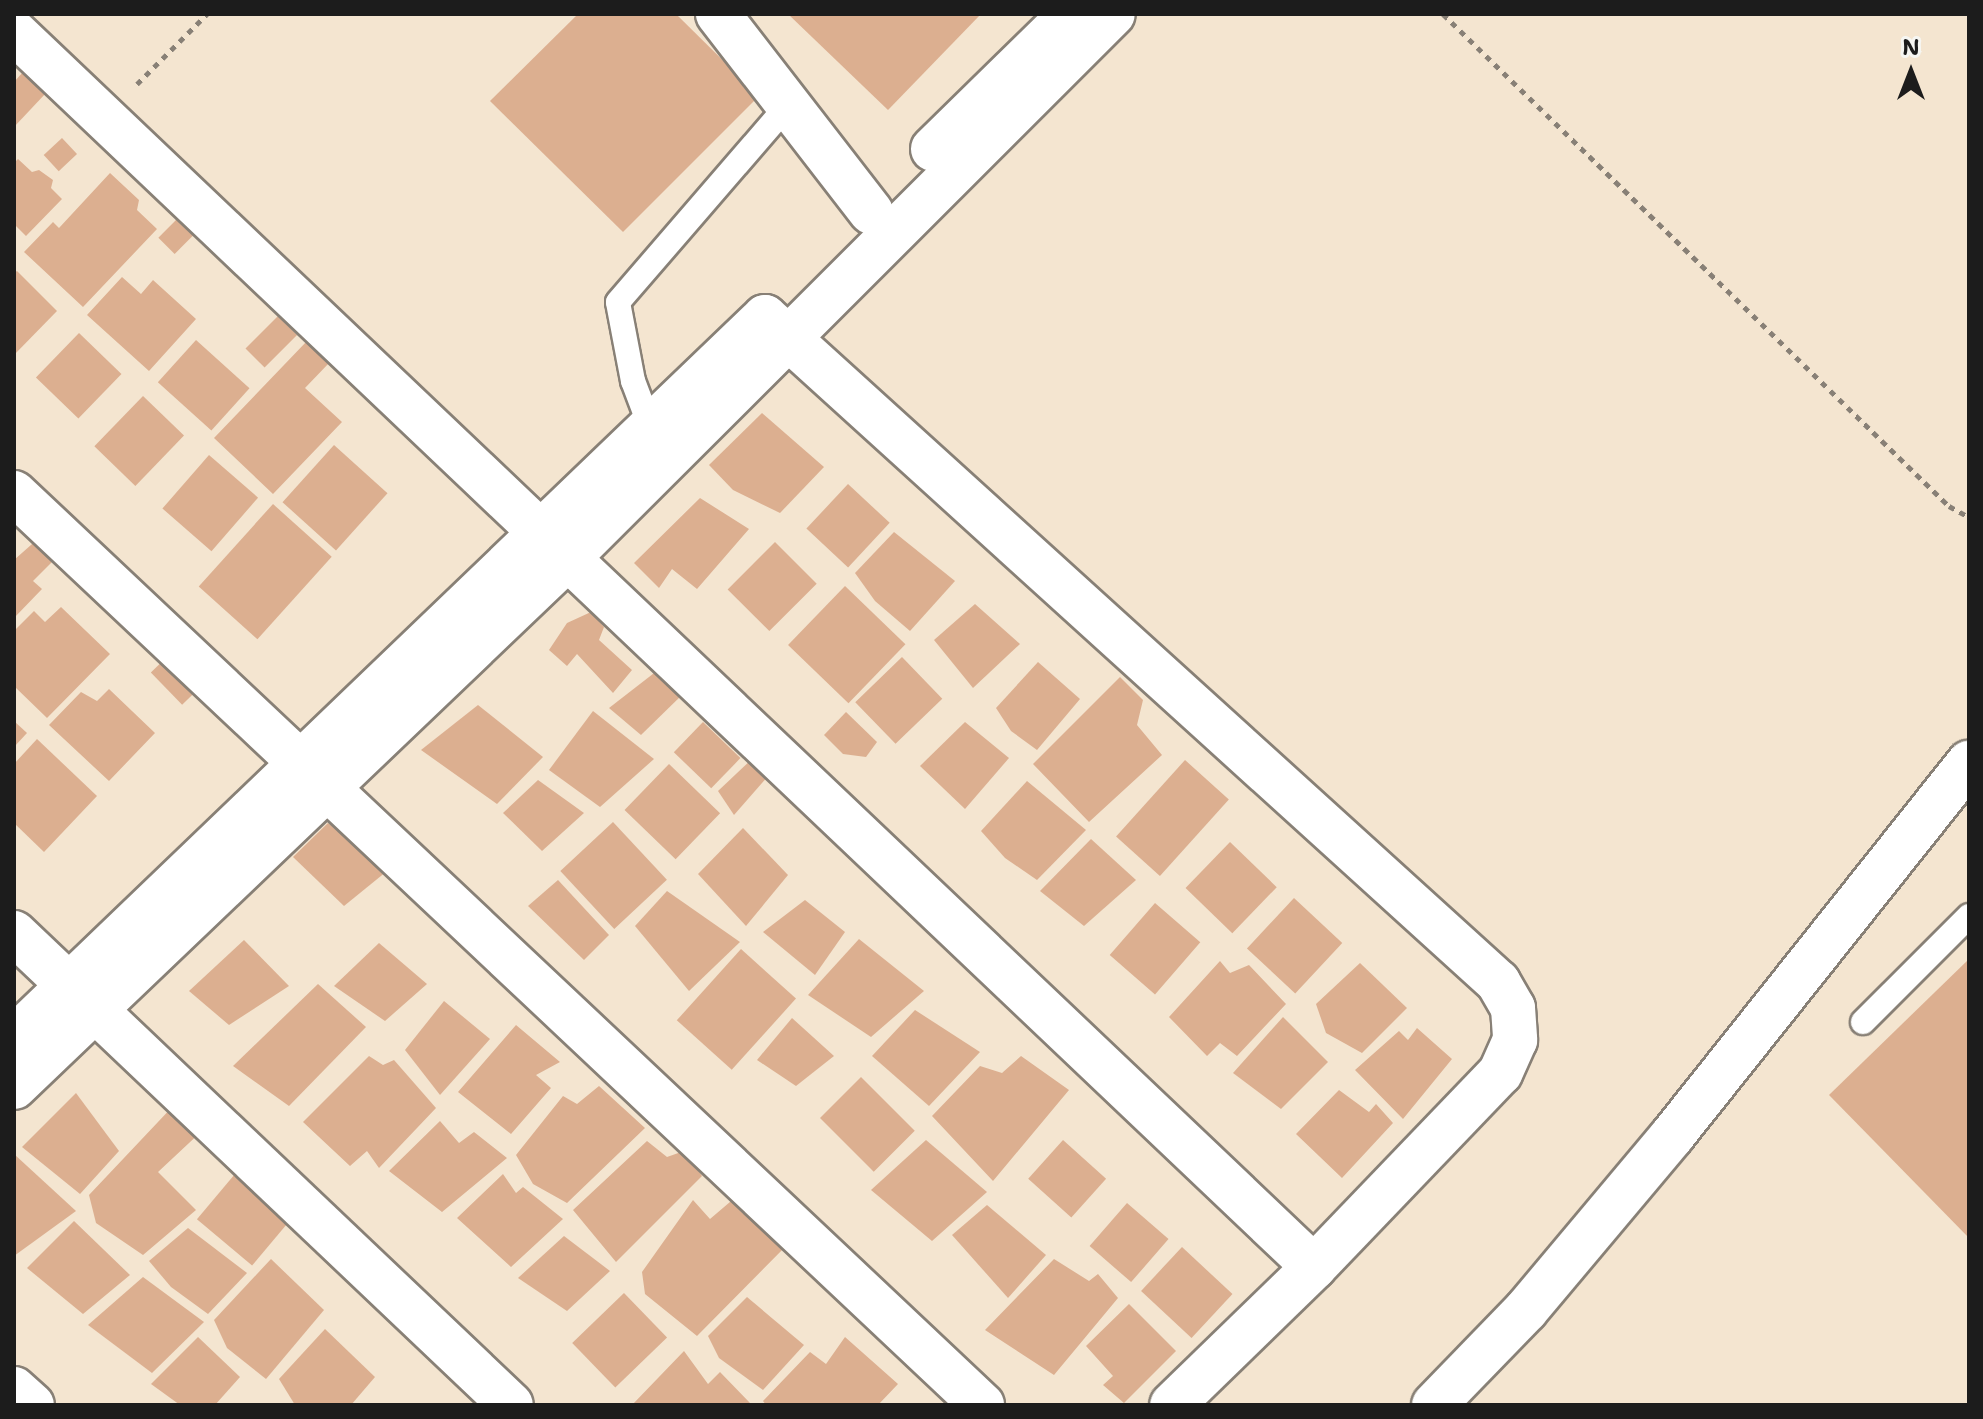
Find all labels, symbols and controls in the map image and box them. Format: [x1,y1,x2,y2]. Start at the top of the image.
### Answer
north arrow [1871,32,1951,112]
text: N [1902,33,1920,62]

